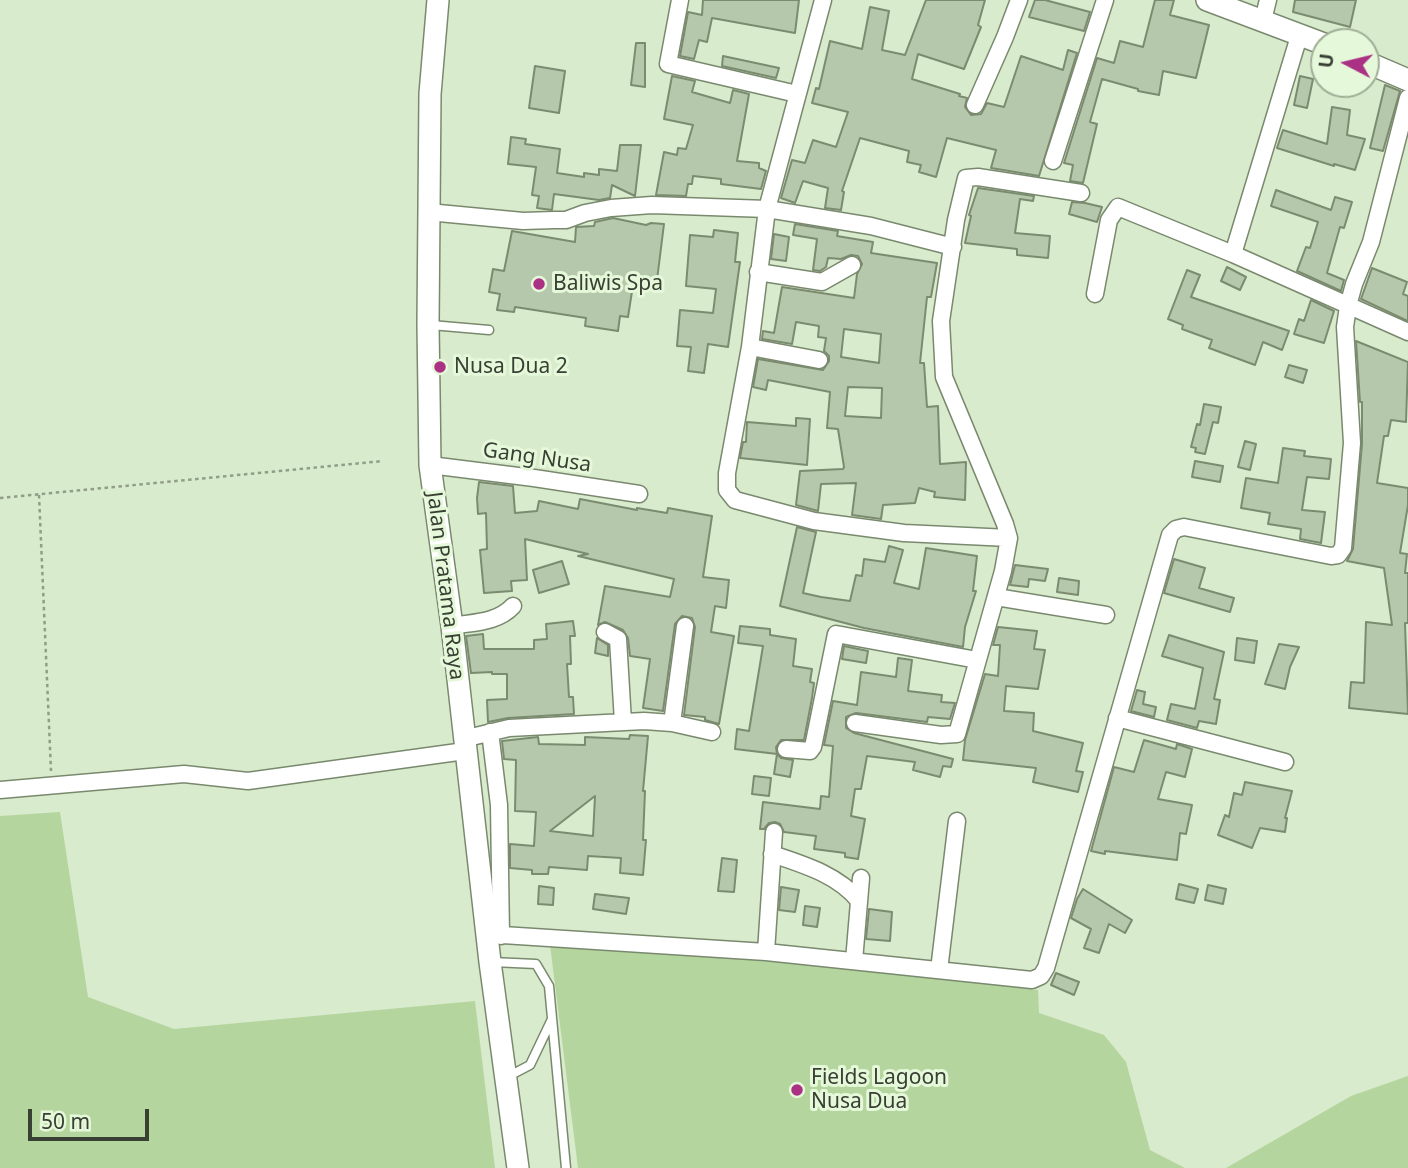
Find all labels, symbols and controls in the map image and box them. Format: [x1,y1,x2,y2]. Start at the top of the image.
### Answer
north arrow [1310,28,1380,98]
text: U [1312,52,1340,69]
place label: Baliwis Spa [553,271,663,297]
marker: Baliwis Spa [531,276,547,292]
place label: Nusa Dua 2 [454,354,568,380]
marker: Nusa Dua 2 [432,359,448,375]
street label: Gang Nusa [481,438,593,478]
street label: Jalan Pratama Raya [421,490,469,682]
place label: Fields Lagoon Nusa Dua [811,1065,947,1115]
marker: Fields Lagoon Nusa Dua [789,1082,805,1098]
scale bar [32,1094,152,1138]
text: 50 m [41,1107,90,1135]

